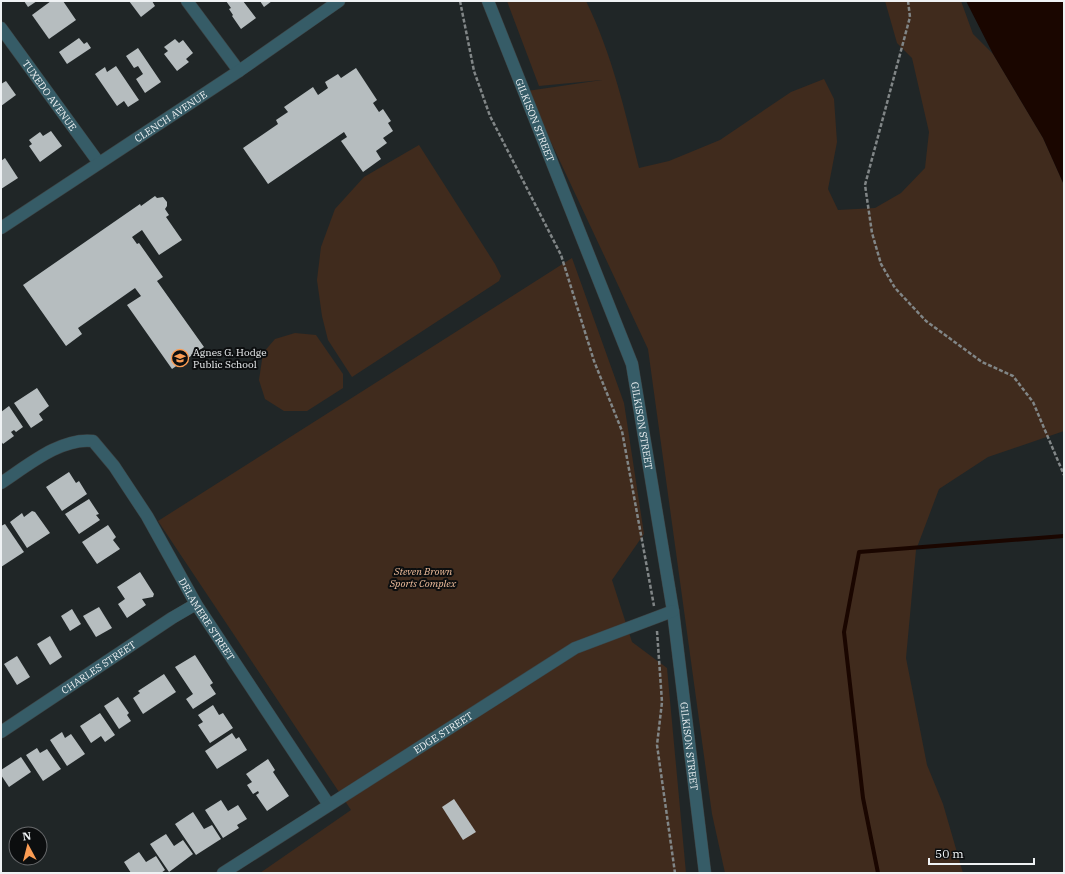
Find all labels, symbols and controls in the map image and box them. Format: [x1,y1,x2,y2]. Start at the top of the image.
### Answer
street label: TUXEDO AVENUE [20,57,80,133]
street label: GILKISON STREET [513,76,558,164]
street label: CLENCH AVENUE [132,88,209,145]
place label: Agnes G. Hodge Public School [193,346,267,371]
school or university icon: Agnes G. Hodge Public School [170,348,190,368]
street label: GILKISON STREET [629,381,656,471]
park label: Steven Brown Sports Complex [389,565,457,590]
street label: DELAMERE STREET [176,575,238,663]
street label: CHARLES STREET [59,637,139,697]
street label: GILKISON STREET [678,701,701,791]
street label: EDGE STREET [411,708,475,756]
north arrow [8,826,48,866]
text: N [22,829,32,844]
scale bar [929,840,1034,866]
text: 50 m [935,846,964,861]

